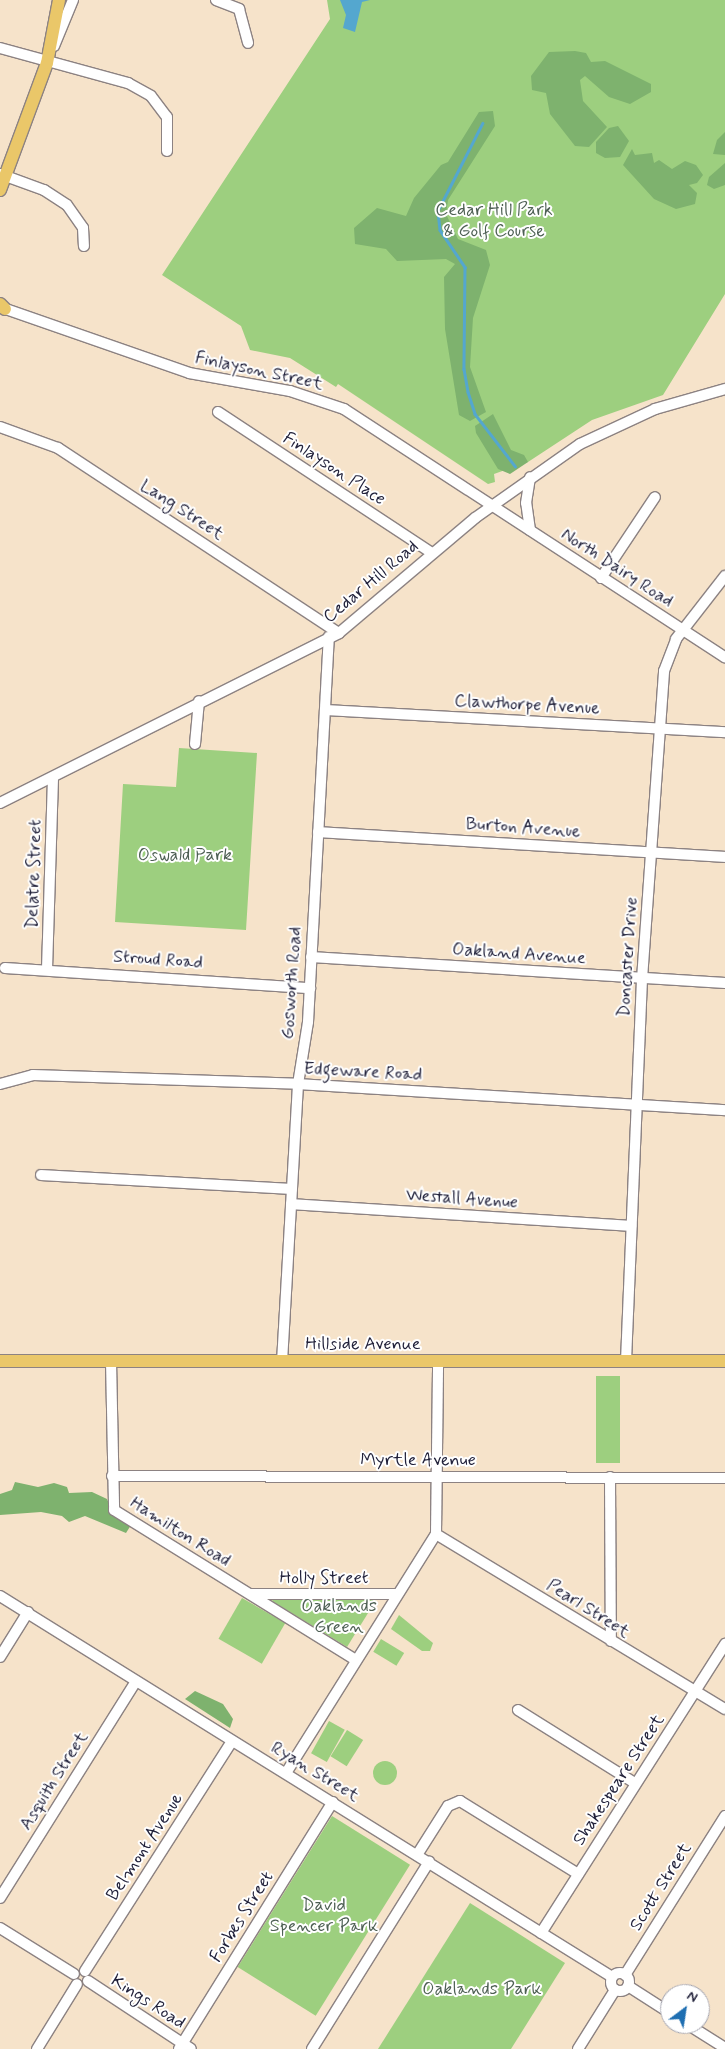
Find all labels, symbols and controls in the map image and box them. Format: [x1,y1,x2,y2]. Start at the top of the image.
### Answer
park label: Cedar Hill Park & Golf Course [435,200,553,242]
street label: Finlayson Street [193,347,325,395]
street label: Finlayson Place [279,428,389,510]
street label: Lang Street [136,475,228,545]
street label: North Dairy Road [557,524,677,612]
street label: Cedar Hill Road [319,536,423,628]
street label: Clawthorpe Avenue [452,690,602,720]
street label: Burton Avenue [466,813,580,843]
street label: Delatre Street [21,817,47,931]
park label: Oswald Park [138,844,232,866]
street label: Doncaster Drive [613,897,643,1017]
street label: Gosworth Road [277,926,307,1040]
street label: Oakland Avenue [454,939,584,969]
street label: Stroud Road [113,946,203,974]
street label: Edgeware Road [304,1058,422,1086]
street label: Westall Avenue [403,1184,521,1214]
street label: Hillside Avenue [305,1333,421,1355]
street label: Myrtle Avenue [359,1449,477,1471]
street label: Hamilton Road [126,1493,234,1571]
street label: Holly Street [278,1567,370,1589]
street label: Pearl Street [542,1575,634,1643]
park label: Oaklands Green [301,1596,377,1638]
street label: Shakespeare Street [569,1710,669,1850]
street label: Asquith Street [15,1728,93,1834]
street label: Ryan Street [267,1737,363,1807]
street label: Belmont Avenue [101,1787,189,1907]
street label: Scott Street [625,1839,697,1935]
street label: Forbes Street [205,1866,279,1968]
park label: David Spencer Park [272,1895,376,1938]
street label: Kings Road [107,1970,189,2034]
park label: Oaklands Park [424,1978,540,2000]
north arrow [660,1984,710,2034]
text: N [684,1987,701,2007]

